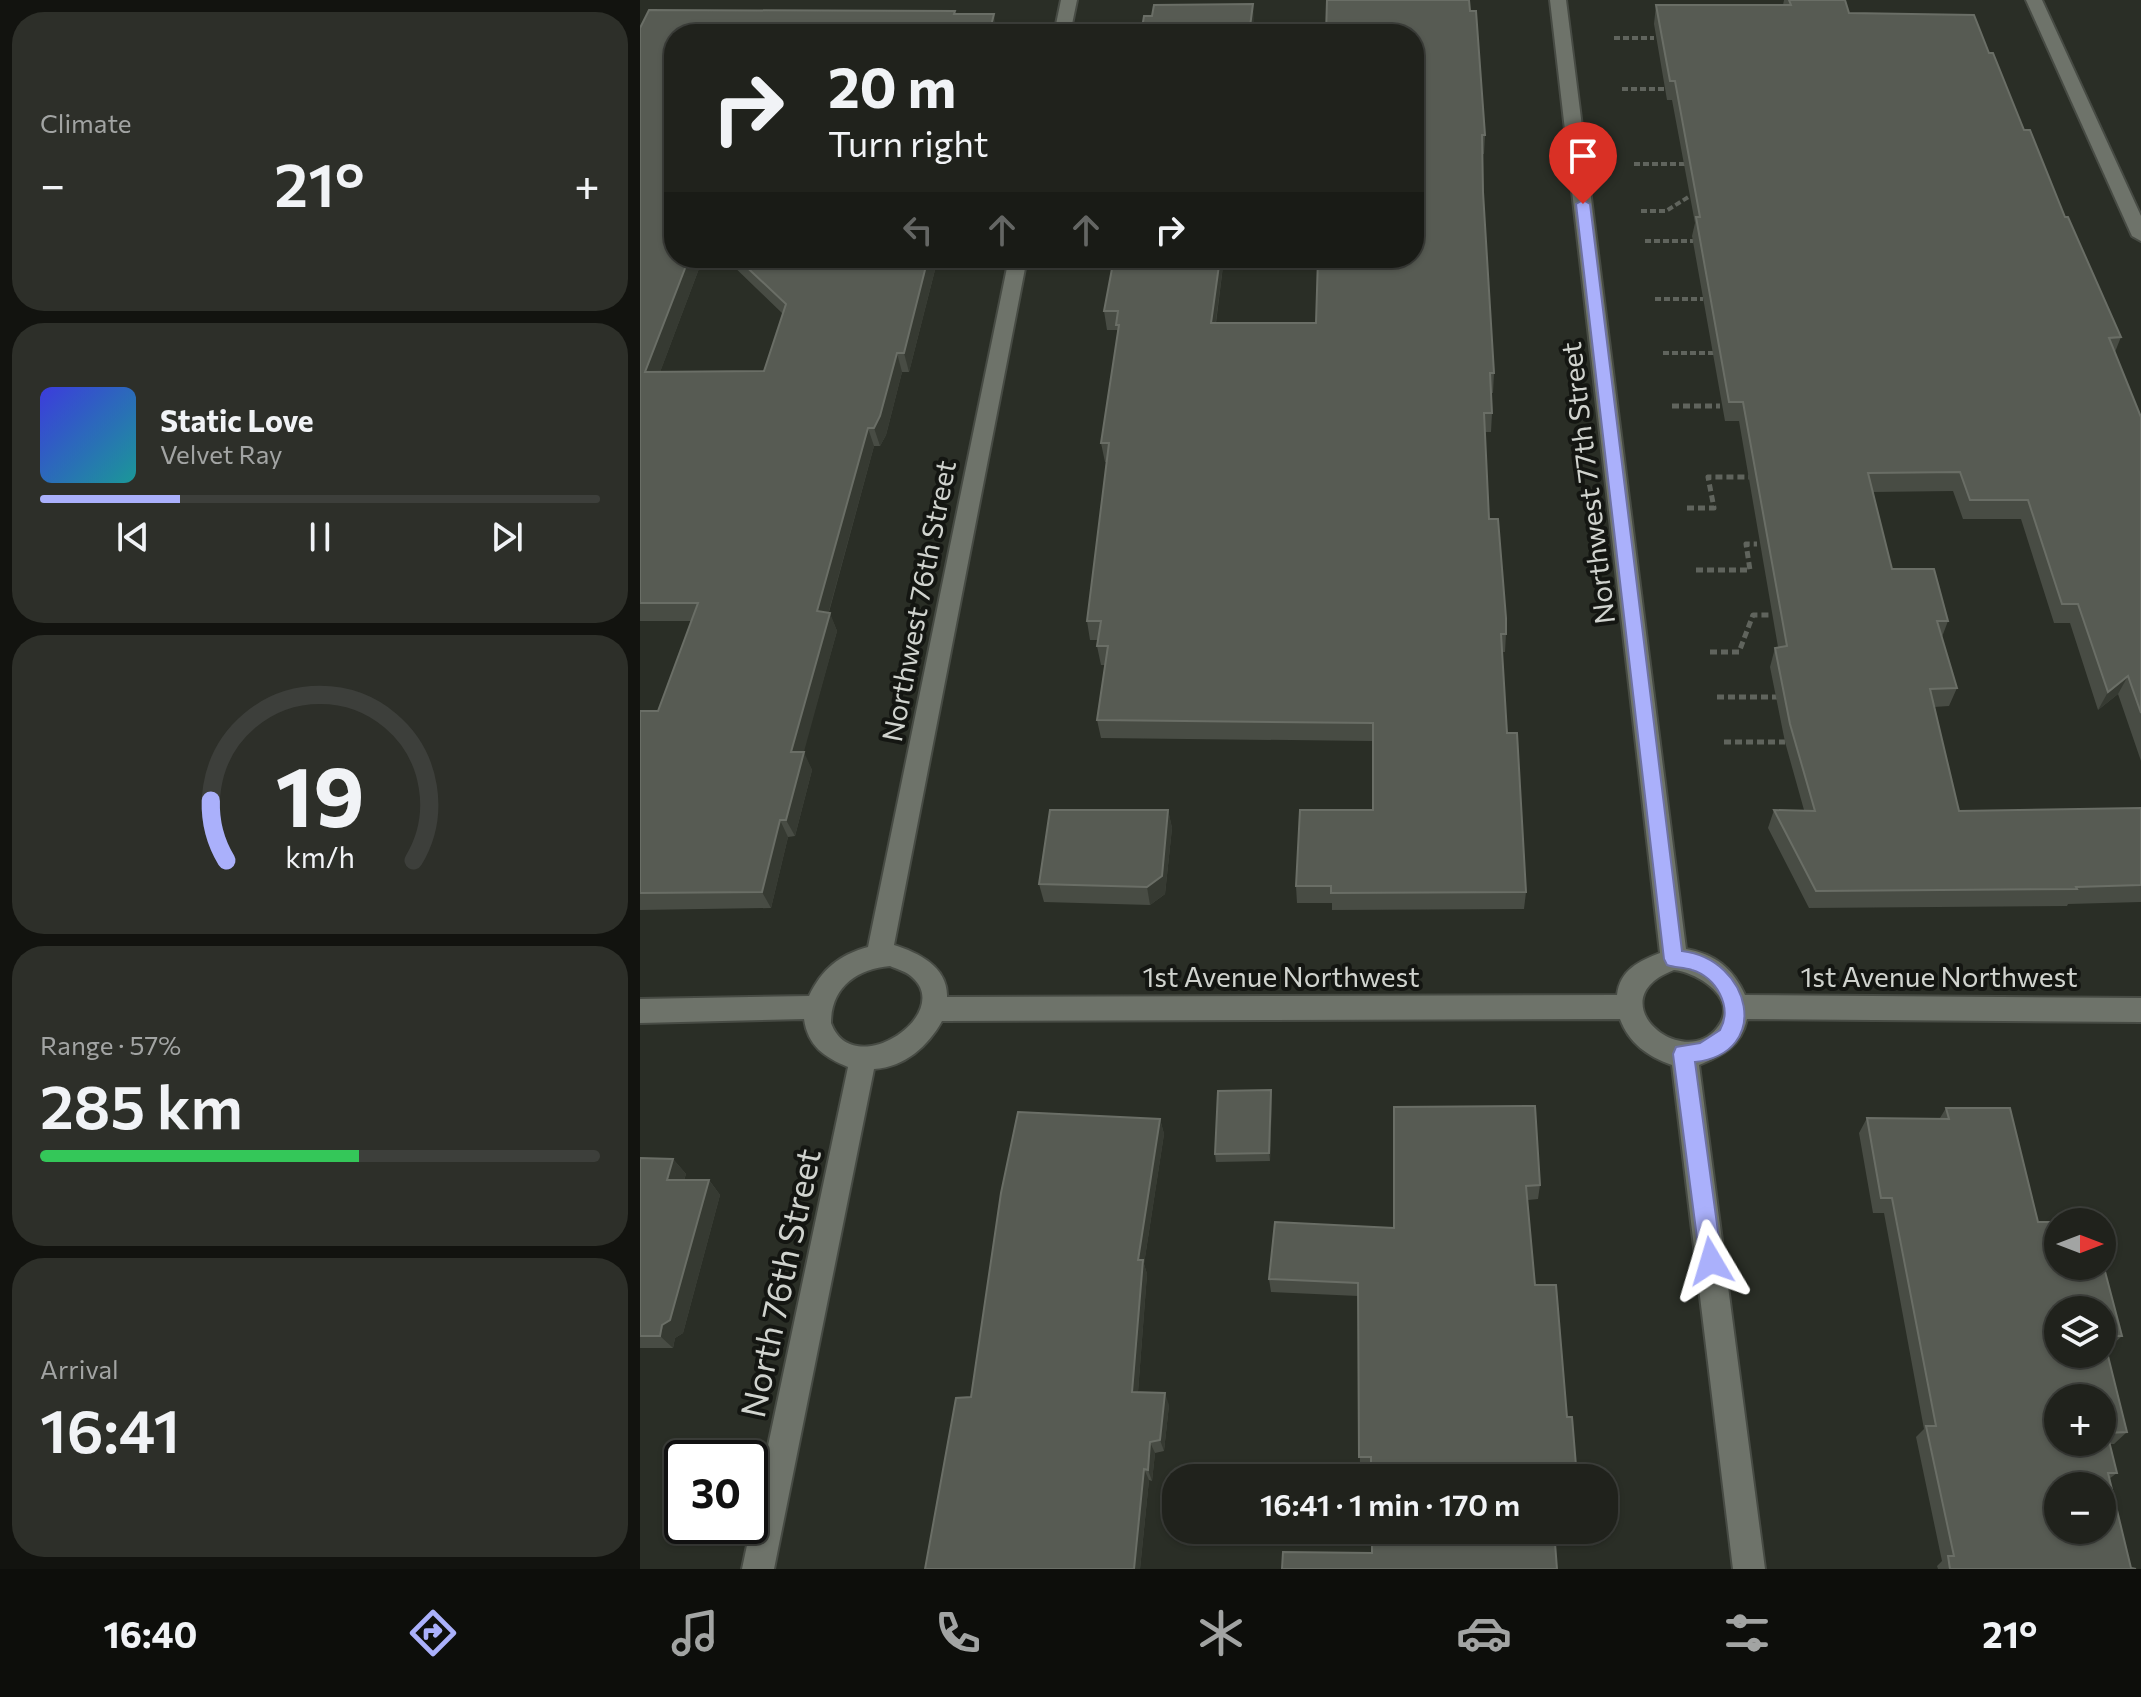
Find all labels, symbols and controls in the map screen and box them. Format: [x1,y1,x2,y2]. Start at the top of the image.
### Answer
text: 20 m [828,51,956,120]
icon: right [696,56,800,160]
text: Climate [40,107,132,138]
text: Turn right [828,120,989,164]
pin [1549,122,1617,204]
icon: arrive [1561,134,1605,178]
text: 21° [274,146,365,219]
text: − [40,156,65,210]
text: + [574,156,600,210]
icon: left [896,208,940,252]
icon: ahead [980,208,1024,252]
icon: ahead [1064,208,1108,252]
icon: right [1148,208,1192,252]
street label: Northwest 77th Street [1553,340,1621,626]
text: Static Love [160,401,314,438]
text: Velvet Ray [160,438,283,469]
street label: Northwest 76th Street [874,457,962,745]
icon: previous [111,515,155,559]
icon: pause [298,515,342,559]
icon: next [485,515,529,559]
text: 19 [276,741,364,843]
text: km/h [285,839,355,874]
street label: 1st Avenue Northwest [1142,959,1420,993]
street label: 1st Avenue Northwest [1800,959,2078,993]
text: Range · 57% [40,1029,181,1060]
text: 285 km [40,1068,243,1141]
street label: North 76th Street [730,1144,828,1421]
north arrow [2044,1208,2116,1280]
map controls [2044,1208,2116,1544]
position arrow [1669,1219,1753,1303]
button: layers [2044,1296,2116,1368]
text: Arrival [40,1353,119,1384]
button: + [2044,1384,2116,1456]
text: 16:41 [40,1392,180,1465]
speed limit sign: 30 [664,1440,768,1544]
button: − [2044,1472,2116,1544]
text: 16:41 · 1 min · 170 m [1260,1485,1520,1522]
icon: directions [405,1605,461,1661]
icon: music [667,1605,723,1661]
icon: phone [930,1605,986,1661]
icon: climate [1193,1605,1249,1661]
icon: car [1456,1605,1512,1661]
icon: filters [1719,1605,1775,1661]
text: 16:40 [103,1611,198,1655]
text: 21° [1982,1611,2037,1655]

